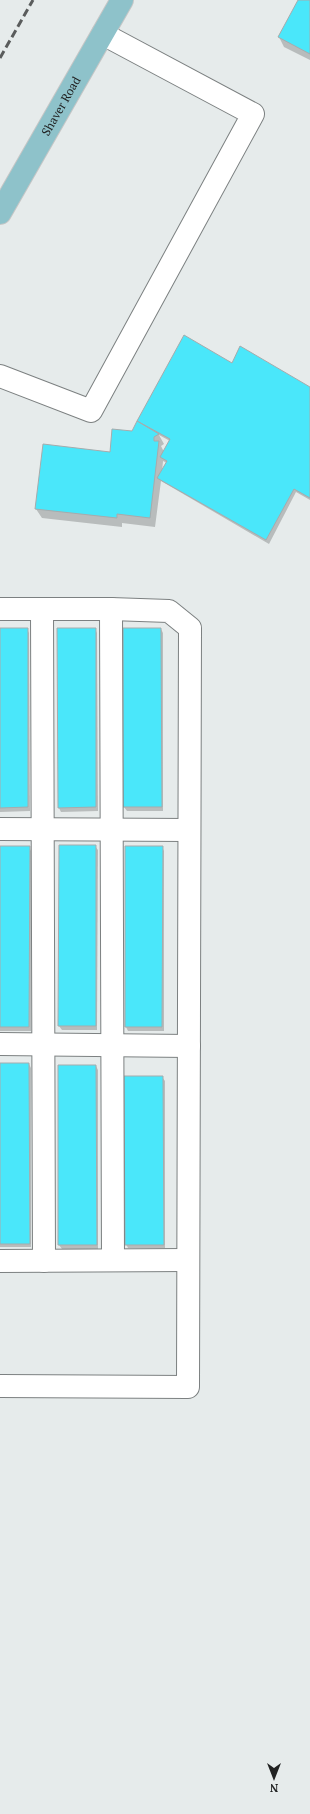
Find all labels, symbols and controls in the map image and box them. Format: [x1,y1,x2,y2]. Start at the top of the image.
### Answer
street label: Shaver Road [38,73,84,138]
north arrow [254,1758,294,1798]
text: N [269,1781,278,1795]

